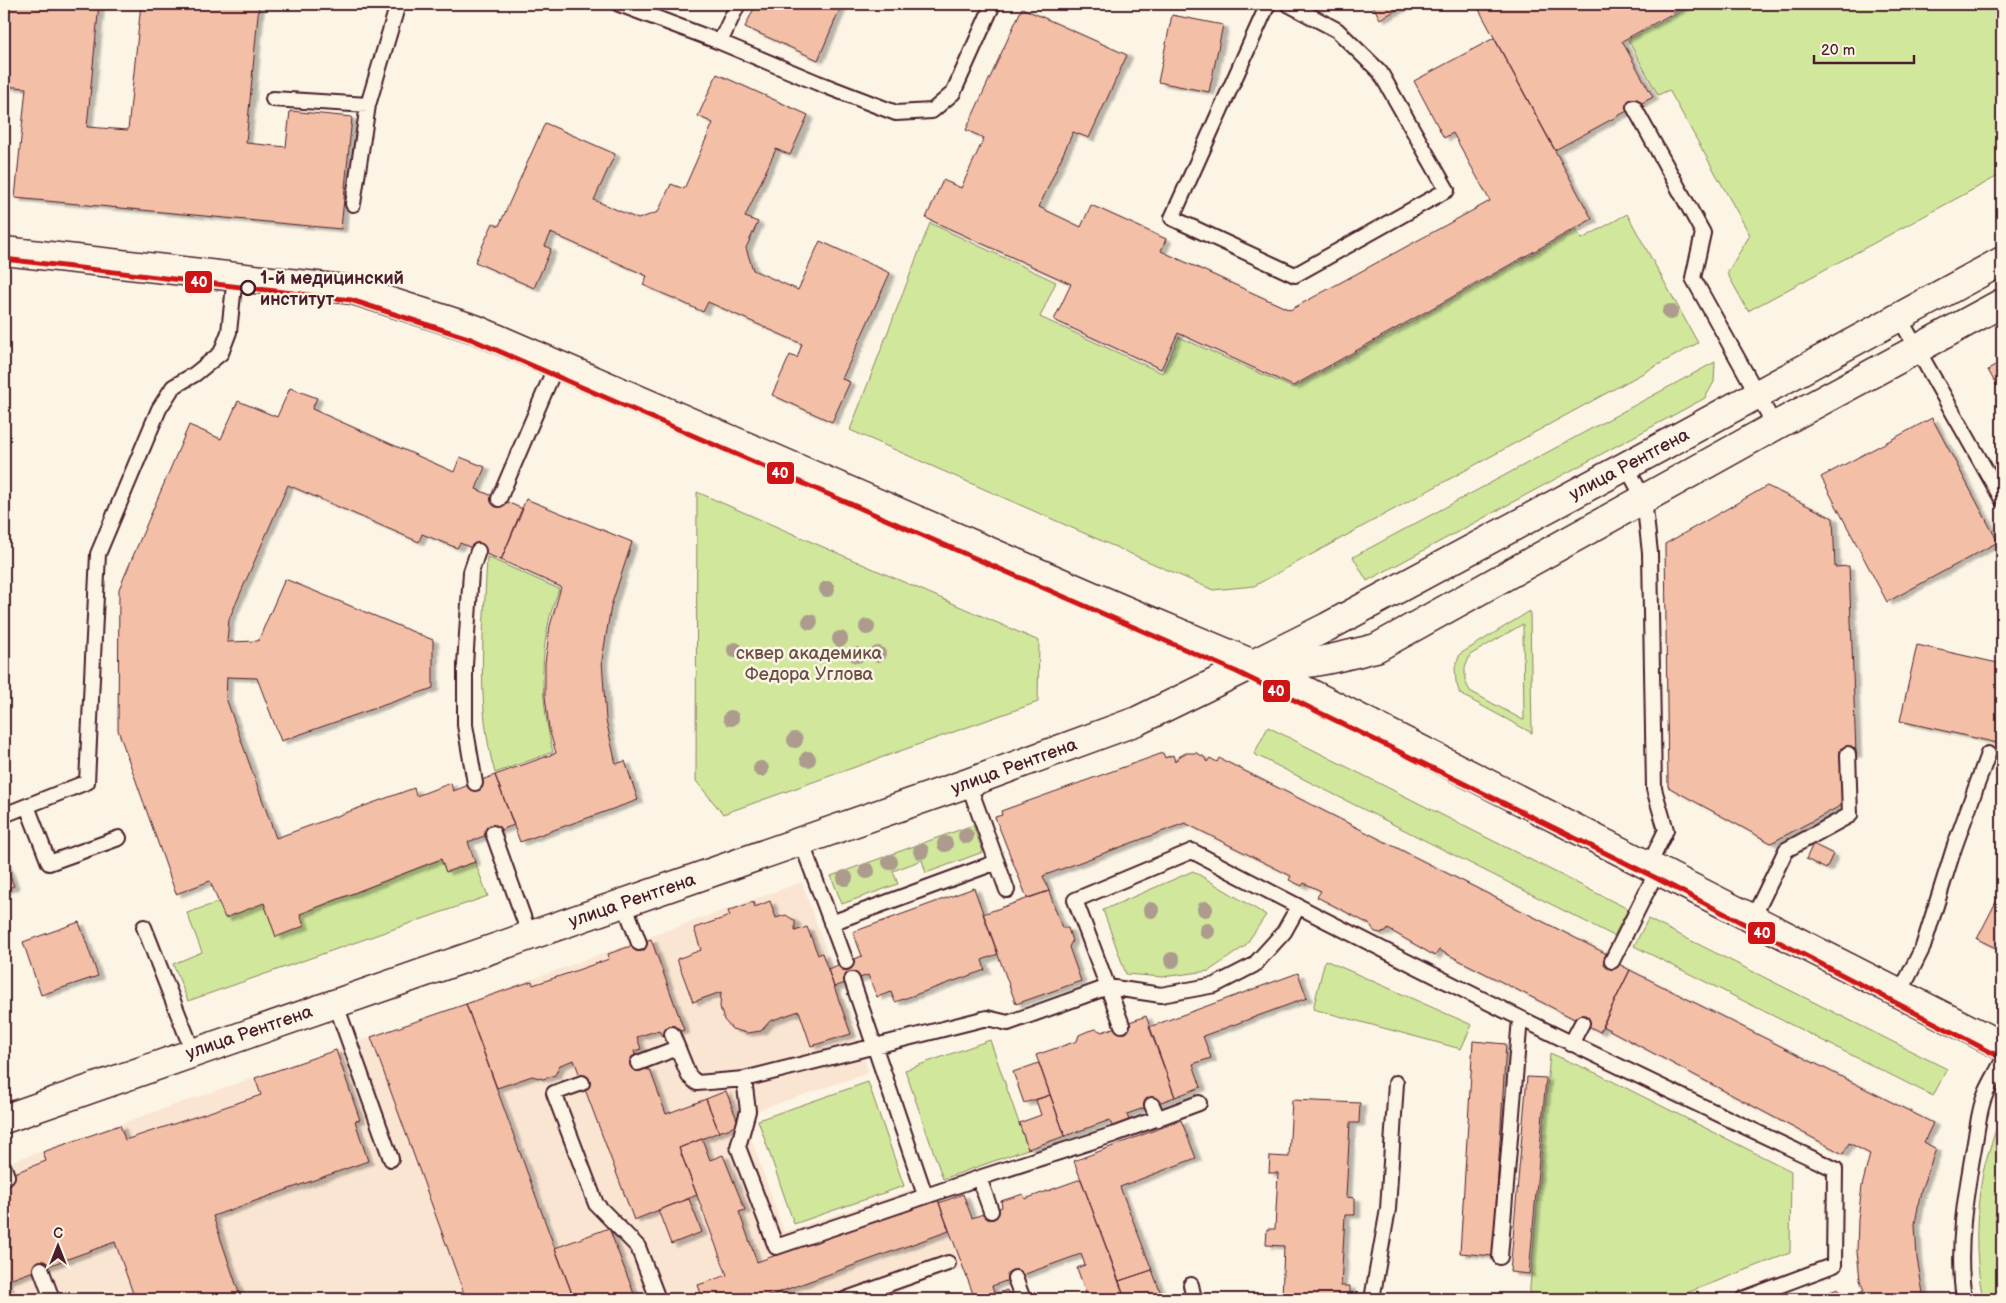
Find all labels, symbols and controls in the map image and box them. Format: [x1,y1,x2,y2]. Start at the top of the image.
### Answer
scale bar [1814,32,1914,64]
text: 20 m [1821,41,1855,60]
place label: 1-й медицинский институт [260,268,404,310]
line badge: 40 [184,270,213,294]
text: 40 [191,274,208,291]
marker: 1-й медицинский институт [240,280,256,296]
street label: улица Рентгена [1566,424,1693,505]
line badge: 40 [766,461,795,485]
text: 40 [772,465,789,482]
park label: сквер академика Федора Углова [736,643,882,685]
line badge: 40 [1262,679,1291,703]
text: 40 [1268,683,1285,700]
street label: улица Рентгена [948,734,1080,799]
street label: улица Рентгена [566,869,699,932]
line badge: 40 [1747,921,1776,945]
text: 40 [1754,925,1771,942]
street label: улица Рентгена [183,1001,316,1064]
north arrow [32,1220,82,1270]
text: С [53,1225,63,1242]

